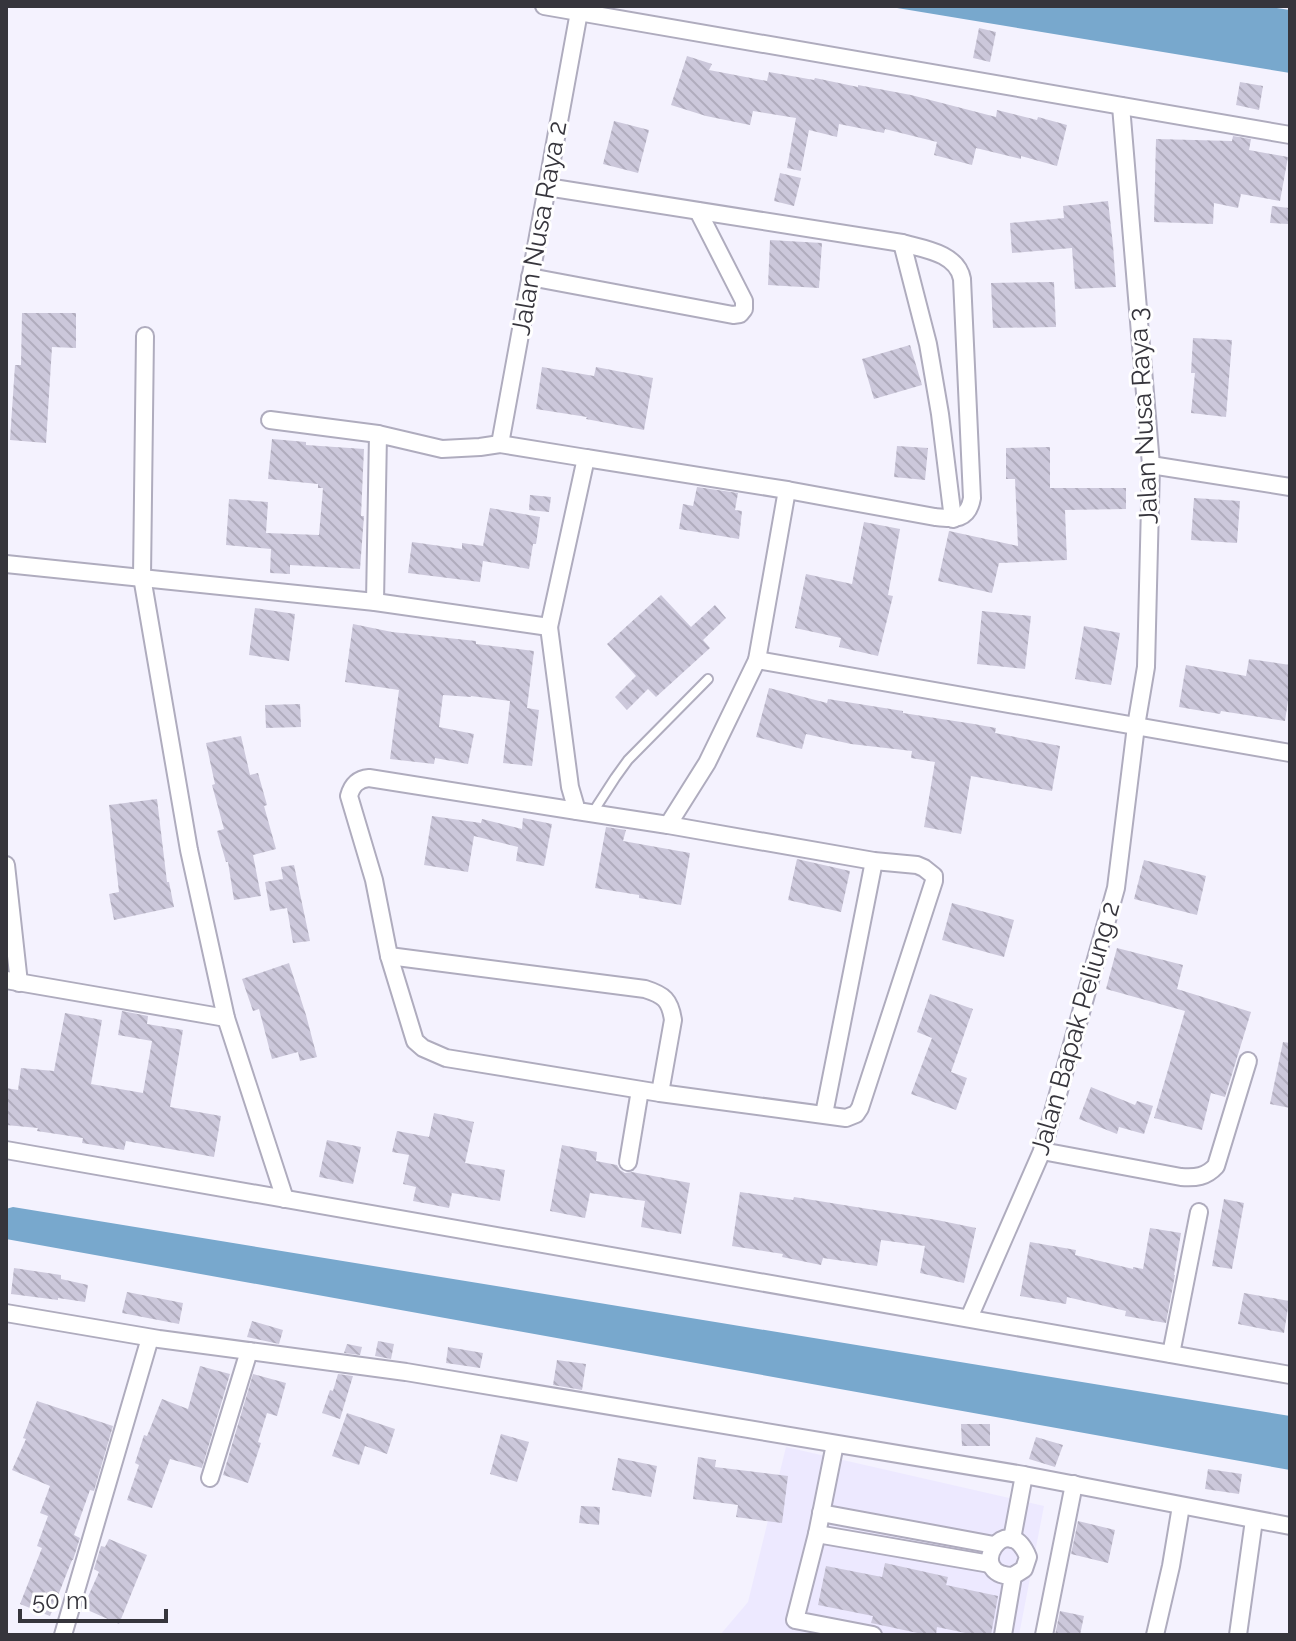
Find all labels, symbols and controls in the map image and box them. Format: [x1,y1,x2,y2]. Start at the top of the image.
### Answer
street label: Jalan Nusa Raya 2 [505,119,573,337]
street label: Jalan Nusa Raya 3 [1122,307,1164,525]
street label: Jalan Bapak Peliung 2 [1024,898,1126,1158]
scale bar [20,1573,166,1623]
text: 50 m [32,1586,88,1615]

